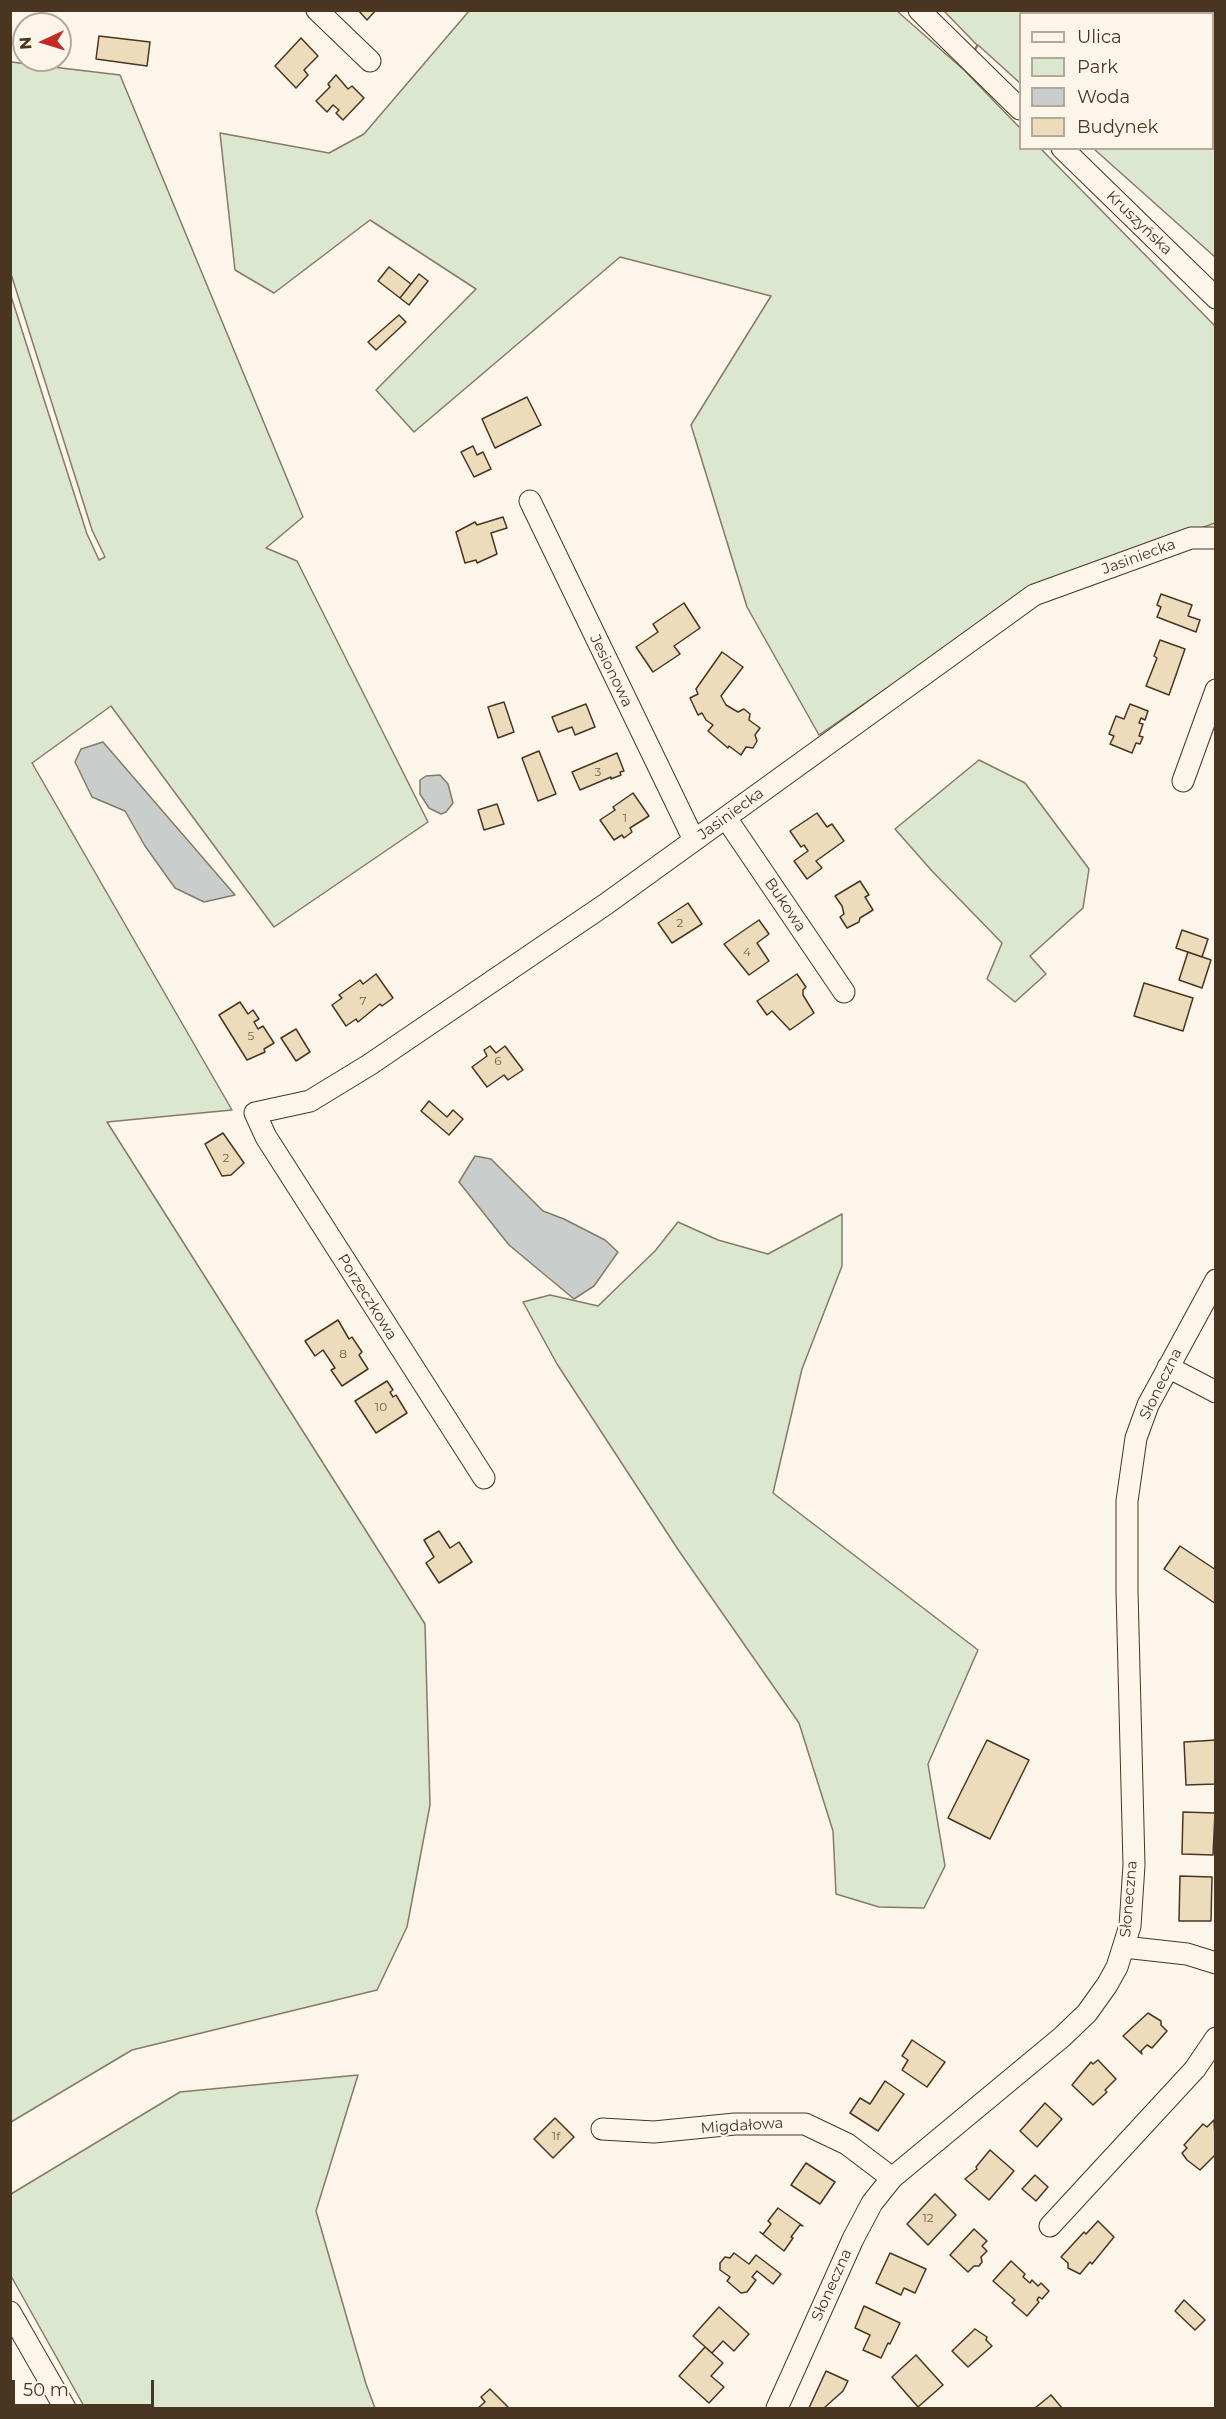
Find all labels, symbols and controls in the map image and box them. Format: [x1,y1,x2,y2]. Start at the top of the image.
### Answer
north arrow [12,12,72,72]
legend [1019,12,1214,150]
text: Ulica [1077,26,1122,48]
text: N [16,36,35,50]
text: Park [1077,56,1118,78]
text: Woda [1077,86,1130,108]
text: Budynek [1077,116,1158,138]
street label: Kruszyńska [1102,187,1176,259]
street label: Jasiniecka [1100,535,1178,579]
street label: Jesionowa [586,632,636,710]
house number: 3 [595,765,601,779]
street label: Jasiniecka [695,784,767,844]
house number: 1 [623,811,627,825]
street label: Bukowa [760,875,810,935]
house number: 2 [677,916,683,930]
house number: 4 [743,945,751,959]
house number: 7 [359,994,367,1008]
house number: 5 [248,1029,254,1043]
house number: 6 [494,1054,502,1068]
house number: 2 [223,1151,229,1165]
street label: Porzeczkowa [333,1251,401,1343]
street label: Słoneczna [1136,1345,1186,1423]
house number: 8 [339,1347,347,1361]
house number: 10 [375,1400,387,1414]
street label: Słoneczna [1117,1860,1141,1938]
street label: Migdałowa [700,2114,784,2138]
house number: 1f [552,2129,560,2143]
house number: 12 [922,2211,934,2225]
street label: Słoneczna [808,2246,856,2324]
scale bar [15,2368,158,2406]
text: 50 m [23,2379,69,2401]

